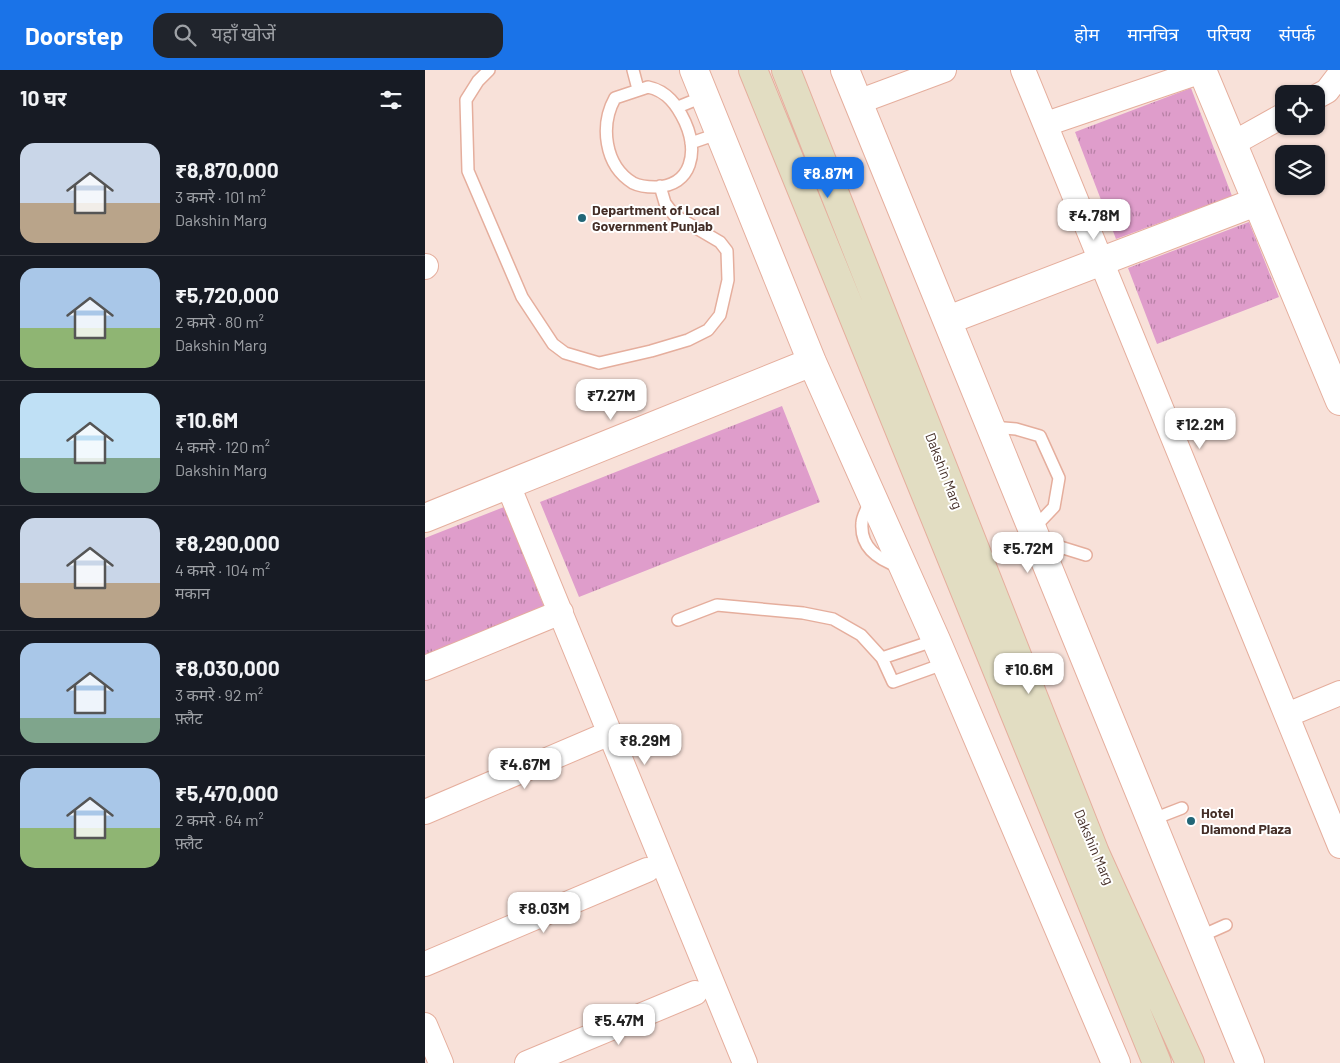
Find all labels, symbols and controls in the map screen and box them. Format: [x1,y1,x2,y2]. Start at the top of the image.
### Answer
search box [153,13,503,58]
text: Doorstep [25,21,123,50]
icon: search [171,21,199,49]
text: यहाँ खोजें [211,22,276,45]
text: होम [1074,23,1099,45]
text: मानचित्र [1127,23,1179,45]
text: परिचय [1207,23,1251,45]
text: संपर्क [1279,23,1315,45]
text: 10 घर [20,85,66,110]
map controls [1275,85,1325,195]
button: locate [1275,85,1325,135]
icon: filters [377,86,405,114]
button: layers [1275,145,1325,195]
pin: ₹8.87M [787,156,869,199]
text: ₹8,870,000 [175,157,279,182]
icon: home [60,163,120,223]
text: ₹8.87M [803,163,853,182]
text: 3 कमरे · 101 m² [175,187,266,206]
pin: ₹4.78M [1053,198,1135,241]
place label: Department of Local Government Punjab [592,201,719,234]
text: ₹4.78M [1068,205,1120,224]
text: Dakshin Marg [175,210,267,229]
marker: Department of Local Government Punjab [576,212,588,224]
text: ₹5,720,000 [175,282,279,307]
icon: home [60,288,120,348]
text: 2 कमरे · 80 m² [175,312,264,331]
text: Dakshin Marg [175,335,267,354]
pin: ₹7.27M [570,378,652,421]
text: ₹7.27M [587,385,635,404]
text: ₹10.6M [175,407,238,432]
pin: ₹12.2M [1159,408,1241,450]
icon: home [60,413,120,473]
text: ₹12.2M [1176,414,1224,433]
street label: Dakshin Marg [922,430,967,511]
text: 4 कमरे · 120 m² [175,437,270,456]
text: Dakshin Marg [175,460,267,479]
text: ₹8,290,000 [175,530,280,555]
pin: ₹5.72M [987,532,1069,574]
icon: home [60,538,120,598]
text: ₹5.72M [1003,538,1053,557]
text: 4 कमरे · 104 m² [175,560,270,579]
text: मकान [175,583,210,602]
pin: ₹10.6M [988,652,1070,695]
text: ₹8,030,000 [175,655,280,680]
text: ₹10.6M [1005,659,1053,678]
icon: home [60,663,120,723]
text: 3 कमरे · 92 m² [175,685,263,704]
text: फ़्लैट [175,708,203,727]
pin: ₹8.29M [604,724,686,766]
text: ₹8.29M [619,730,671,749]
pin: ₹4.67M [484,748,566,790]
text: ₹4.67M [499,754,551,773]
text: ₹5,470,000 [175,780,278,805]
icon: home [60,788,120,848]
place label: Hotel Diamond Plaza [1201,804,1291,837]
street label: Dakshin Marg [1071,806,1118,887]
text: 2 कमरे · 64 m² [175,810,264,829]
marker: Hotel Diamond Plaza [1185,815,1197,827]
text: फ़्लैट [175,833,203,852]
pin: ₹8.03M [503,892,585,934]
text: ₹8.03M [519,898,569,917]
pin: ₹5.47M [578,1004,660,1046]
text: ₹5.47M [594,1010,644,1029]

